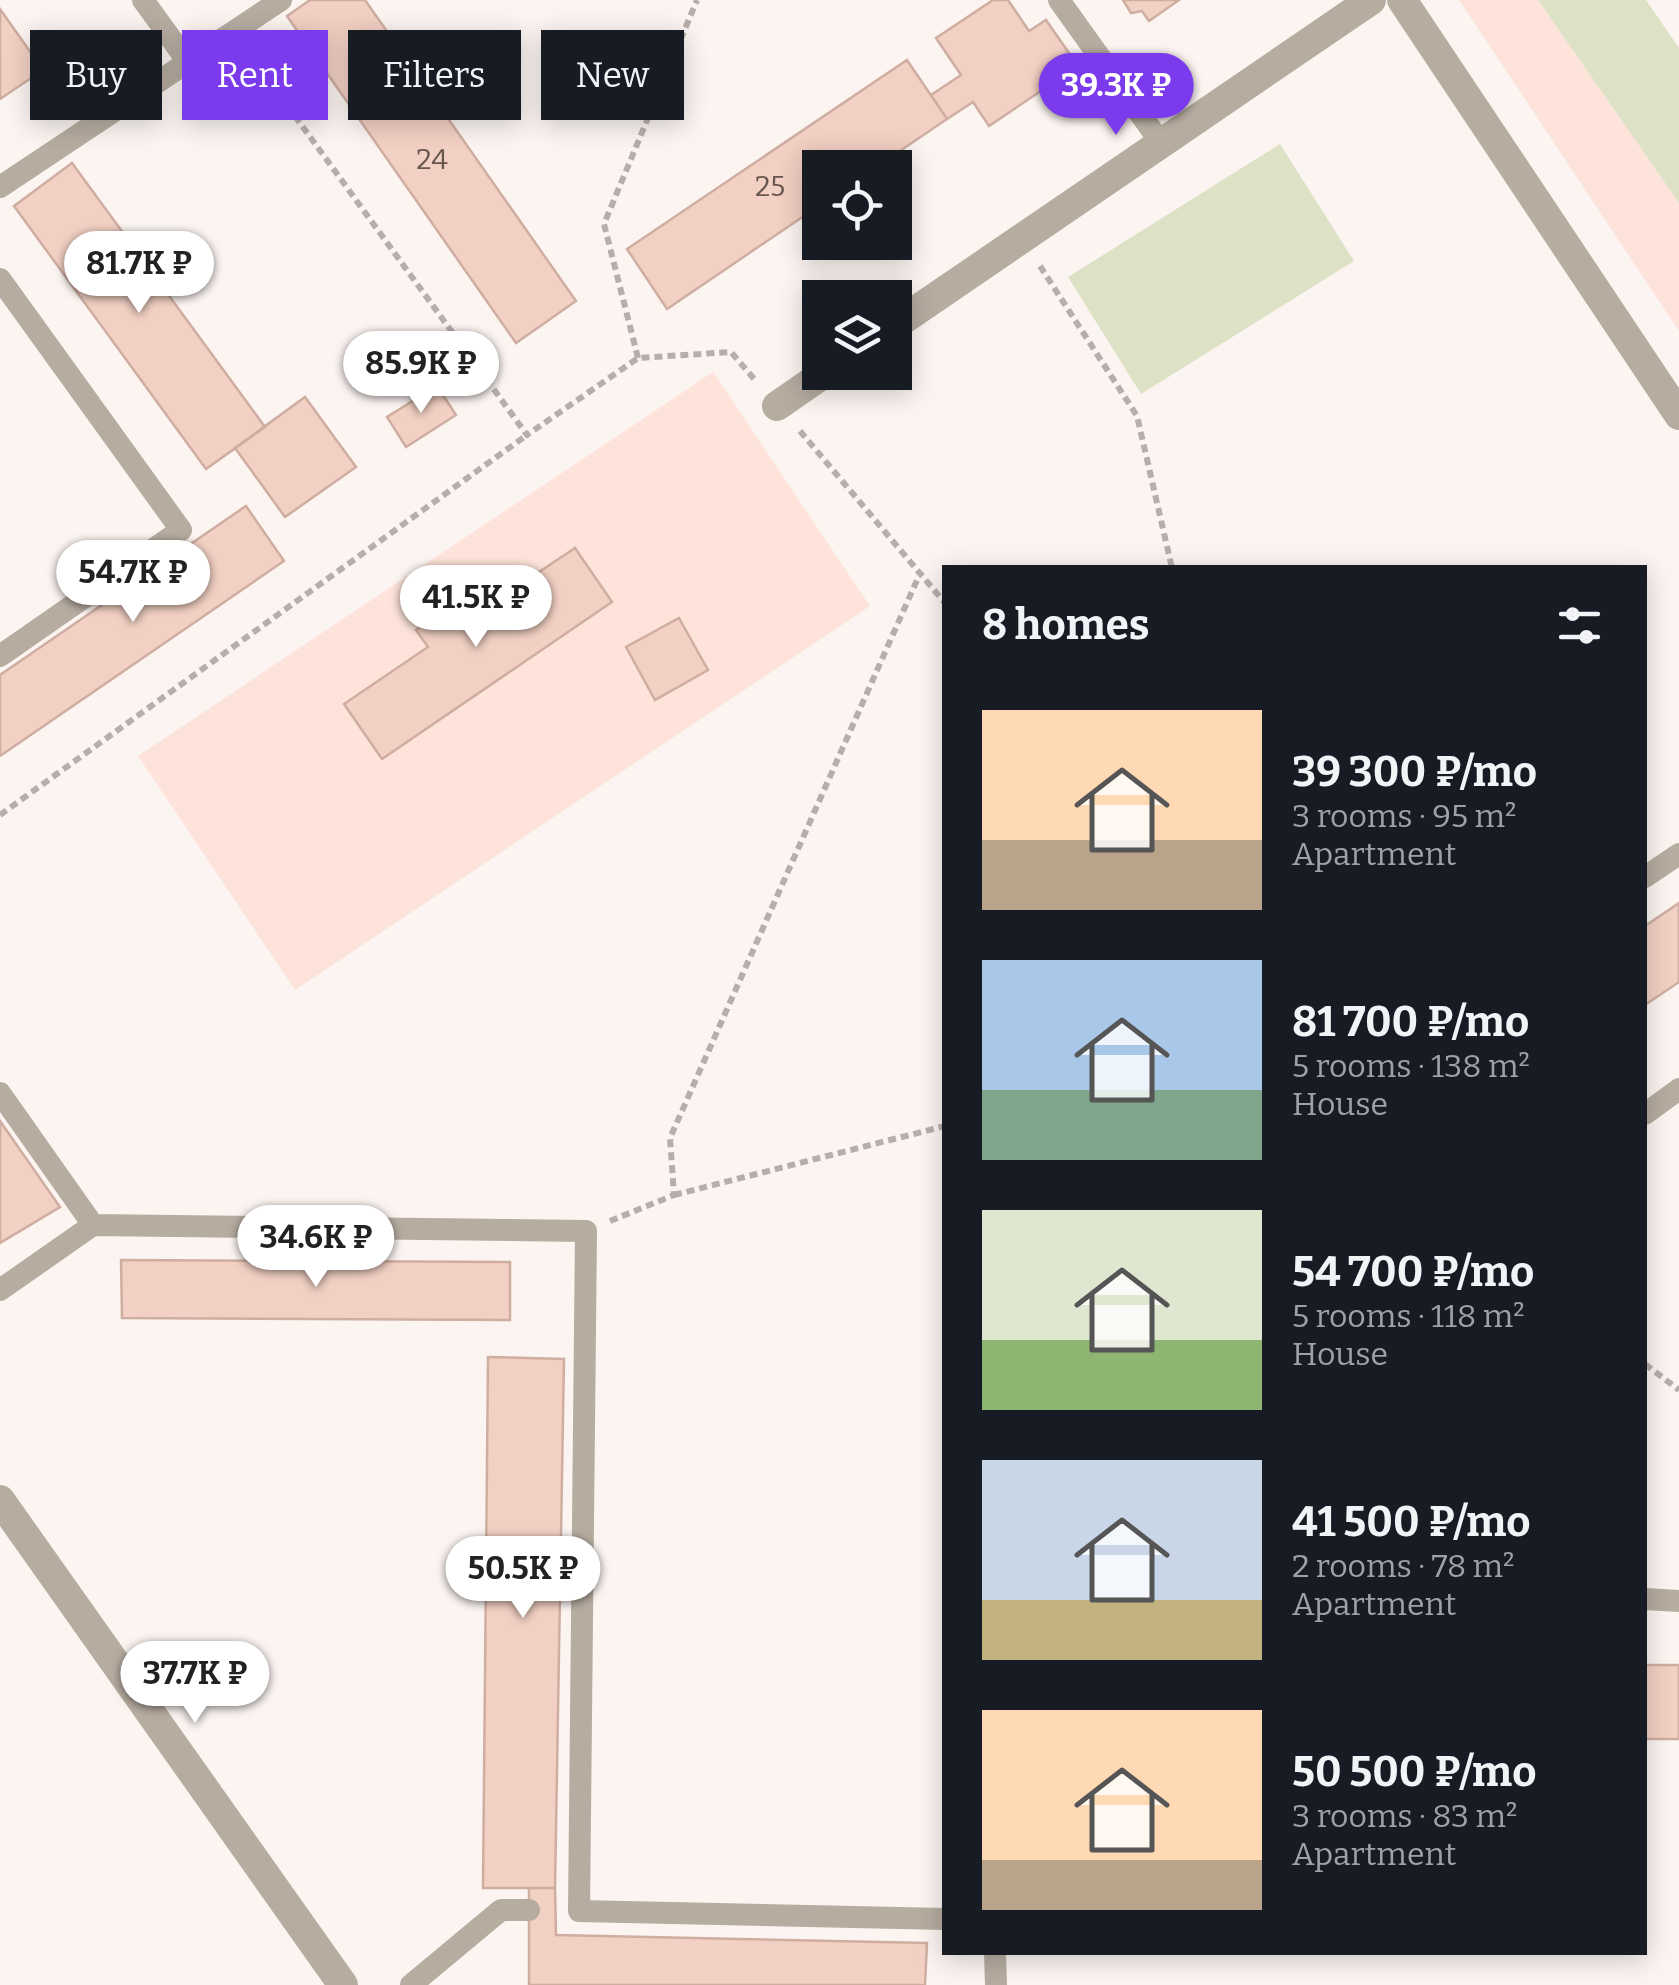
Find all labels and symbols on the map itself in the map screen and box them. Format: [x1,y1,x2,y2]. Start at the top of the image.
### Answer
pin: 39.3K ₽ [1024,53,1208,138]
house number: 24 [416,143,448,176]
house number: 25 [755,170,785,203]
pin: 81.7K ₽ [47,231,231,316]
pin: 85.9K ₽ [329,331,513,416]
pin: 54.7K ₽ [41,540,225,625]
pin: 41.5K ₽ [384,565,568,650]
pin: 34.6K ₽ [224,1205,408,1290]
pin: 50.5K ₽ [431,1536,615,1621]
pin: 37.7K ₽ [103,1641,287,1726]

